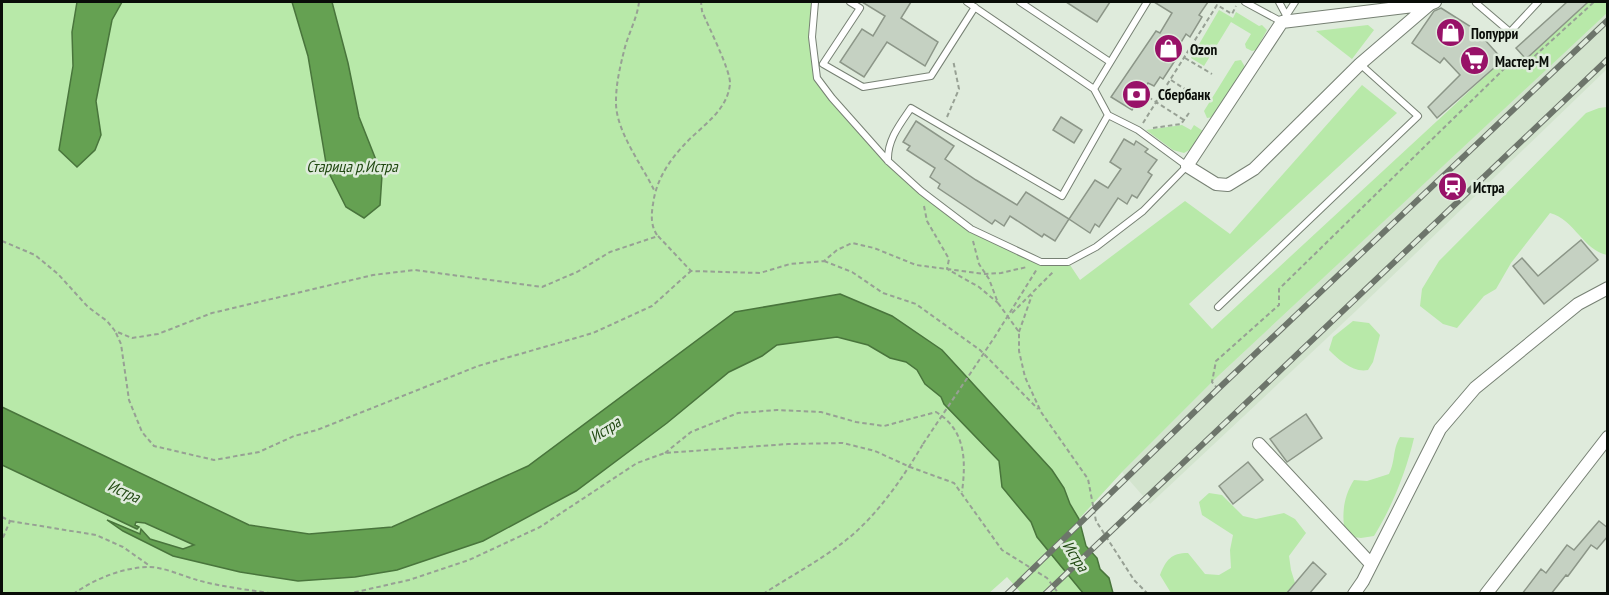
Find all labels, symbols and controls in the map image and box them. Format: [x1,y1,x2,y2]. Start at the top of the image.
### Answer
shop icon: Попурри [1434,17,1466,49]
place label: Попурри [1471,24,1519,43]
shop icon: Ozon [1153,33,1185,65]
place label: Ozon [1190,40,1217,59]
supermarket icon: Мастер-М [1458,45,1490,77]
place label: Мастер-М [1495,52,1549,71]
bank icon: Сбербанк [1121,78,1153,110]
place label: Сбербанк [1158,85,1211,104]
water label: Старица р.Истра [306,156,399,176]
station icon: Истра [1436,171,1468,203]
place label: Истра [1473,178,1505,197]
water label: Истра [586,411,626,446]
water label: Истра [105,475,144,507]
water label: Истра [1059,537,1094,577]

